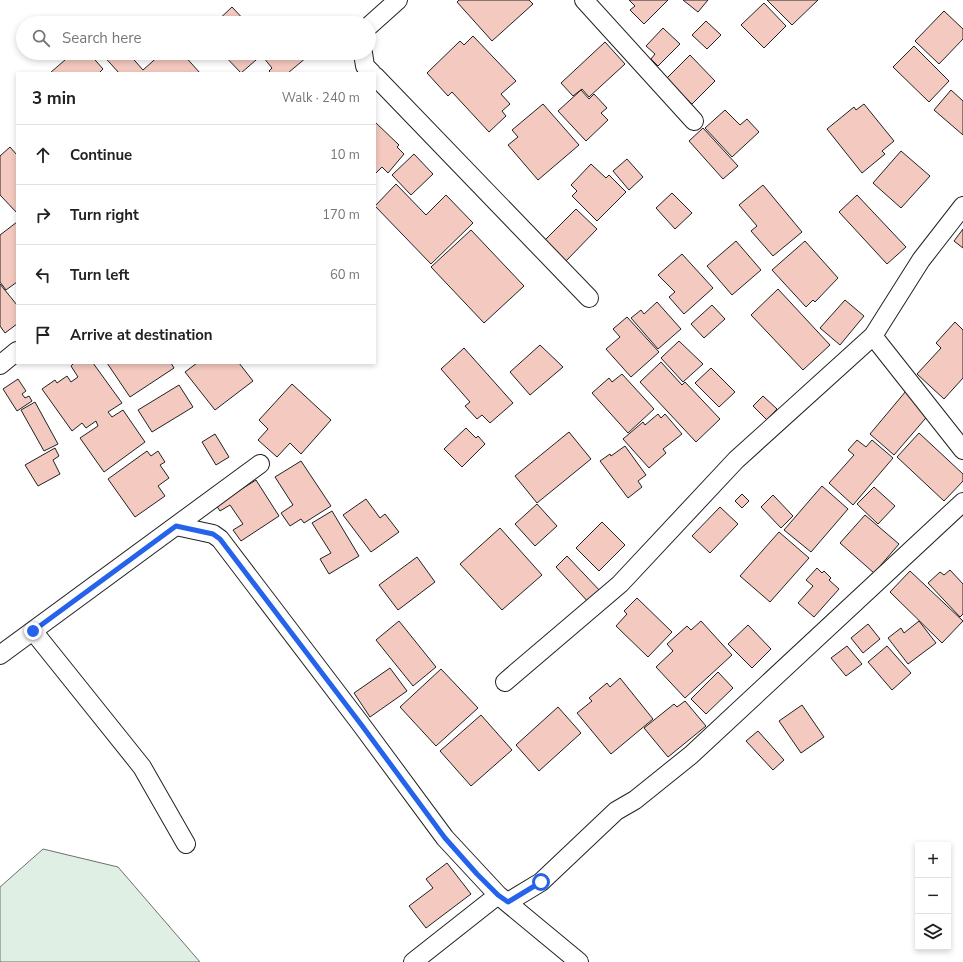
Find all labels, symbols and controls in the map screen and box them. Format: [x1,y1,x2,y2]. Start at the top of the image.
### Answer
search box [16,16,376,60]
icon: search [30,27,52,49]
text: Search here [62,28,142,48]
text: 3 min [32,87,76,110]
text: Walk · 240 m [282,89,360,107]
icon: ahead [32,144,54,166]
text: Continue [70,145,132,165]
text: 10 m [330,146,360,164]
icon: right [32,204,54,226]
text: Turn right [70,205,139,225]
text: 170 m [322,206,360,224]
icon: left [32,264,54,286]
text: Turn left [70,265,129,285]
text: 60 m [330,266,360,284]
icon: arrive [32,324,54,346]
text: Arrive at destination [70,325,213,345]
route end [24,622,42,640]
map controls [915,842,951,950]
button: + [915,842,951,878]
route start [532,873,550,891]
button: − [915,878,951,914]
button: layers [915,914,951,950]

